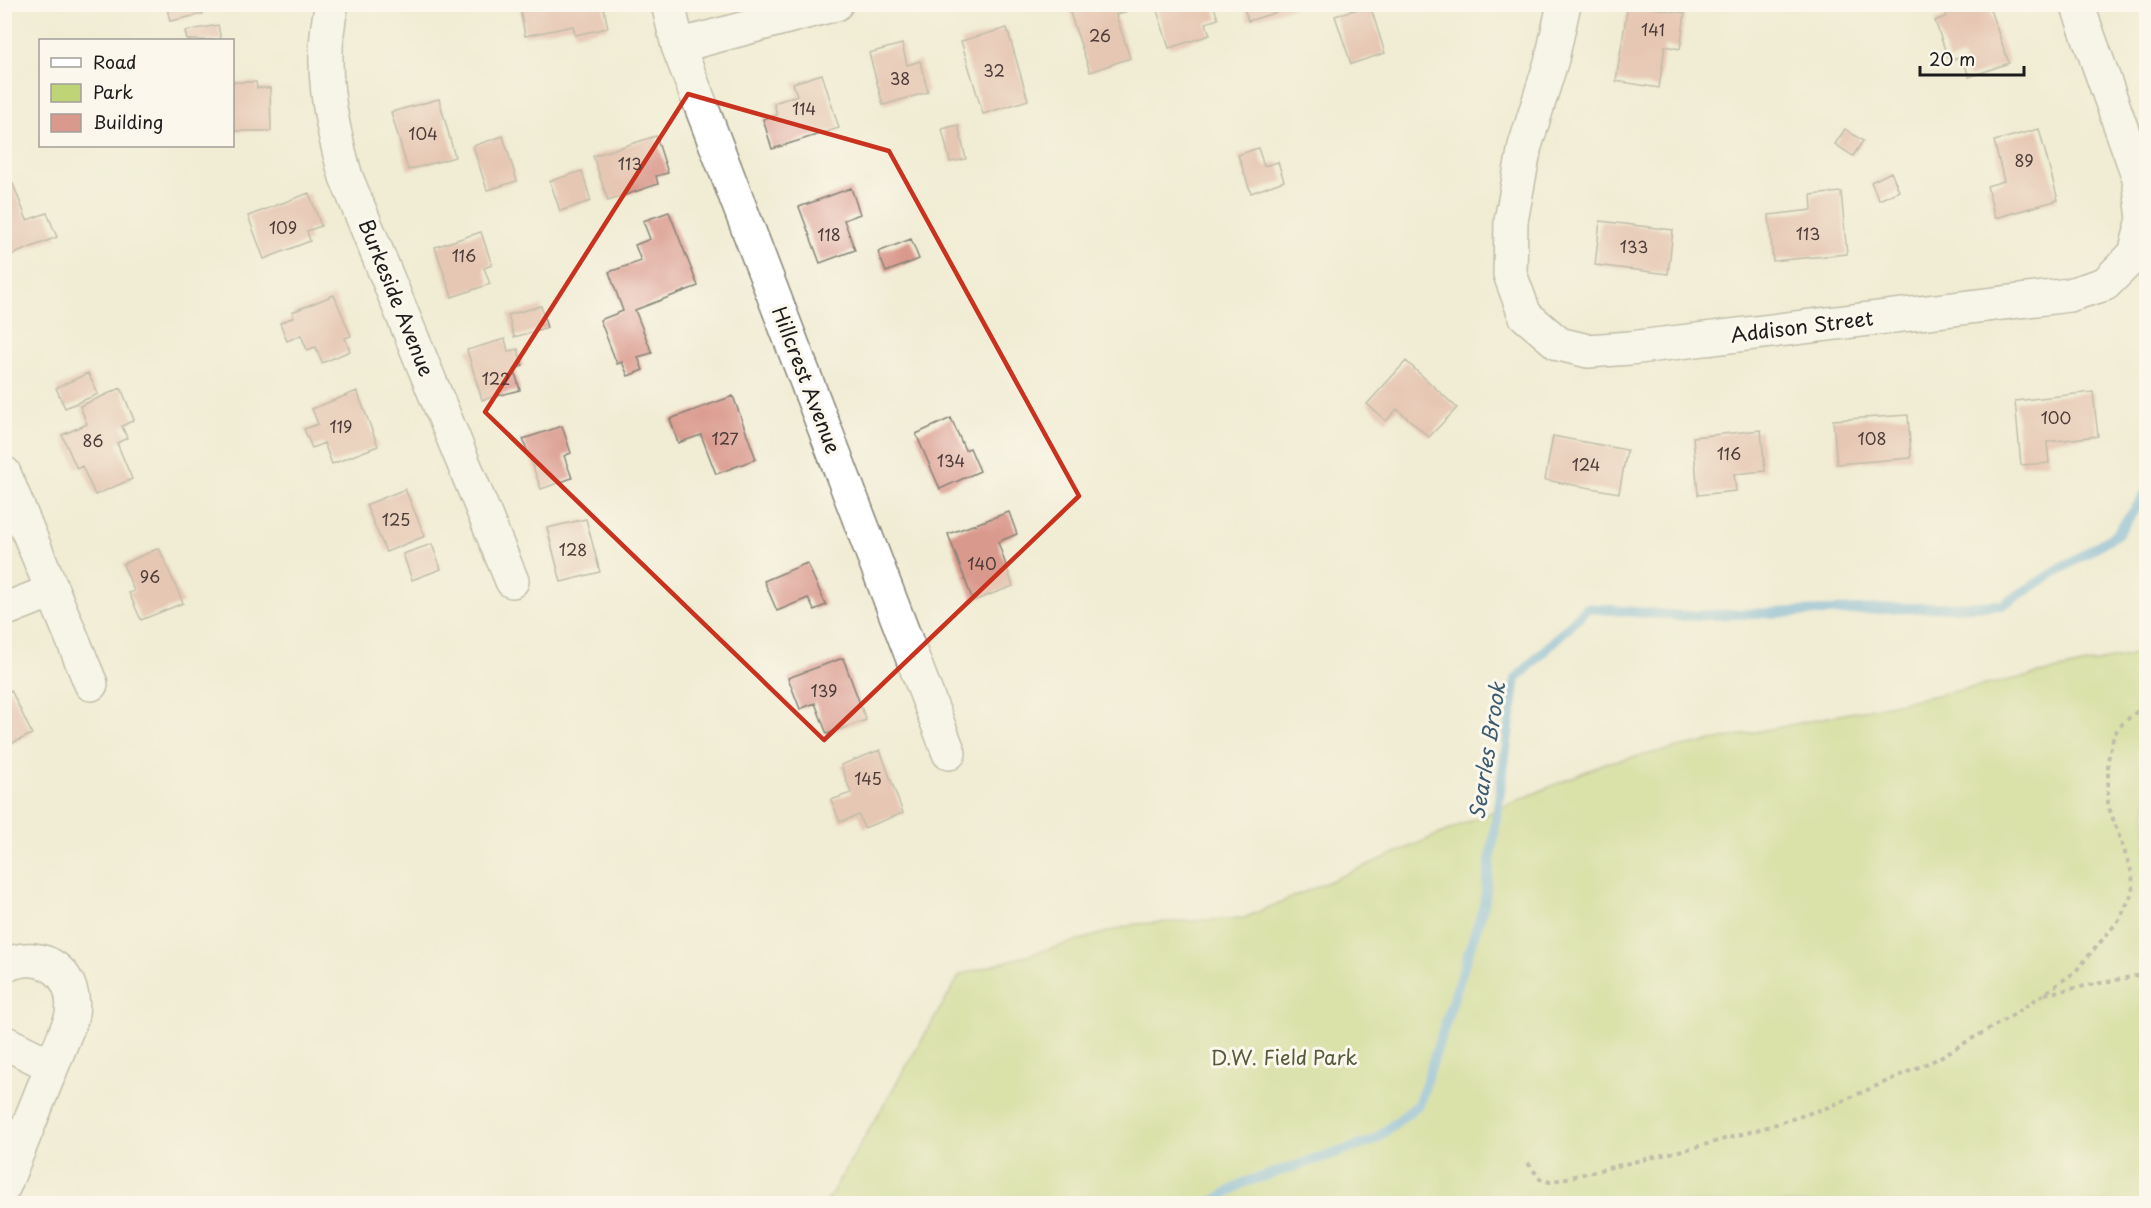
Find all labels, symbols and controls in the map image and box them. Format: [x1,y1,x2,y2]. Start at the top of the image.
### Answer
house number: 141 [1641,17,1665,41]
house number: 26 [1089,23,1111,47]
legend [39,39,234,147]
scale bar [1920,39,2024,77]
text: 20 m [1929,45,1975,72]
text: Road [93,48,137,75]
house number: 32 [983,58,1005,82]
house number: 38 [890,66,910,90]
text: Park [93,78,133,105]
house number: 114 [792,96,816,120]
text: Building [93,108,163,135]
house number: 104 [408,121,438,145]
house number: 89 [2014,148,2034,172]
house number: 113 [618,151,642,175]
street label: Burkeside Avenue [352,214,442,381]
house number: 109 [269,215,297,239]
house number: 113 [1796,221,1820,245]
house number: 118 [817,222,841,246]
house number: 133 [1620,234,1648,258]
house number: 116 [452,243,476,267]
street label: Hillcrest Avenue [765,302,849,458]
street label: Addison Street [1729,302,1875,350]
house number: 122 [482,366,510,390]
house number: 100 [2041,405,2071,429]
house number: 119 [330,414,352,438]
house number: 127 [711,426,739,450]
house number: 108 [1858,426,1886,450]
house number: 86 [83,428,103,452]
house number: 116 [1717,441,1741,465]
house number: 134 [937,448,965,472]
house number: 124 [1572,452,1600,476]
house number: 125 [382,507,410,531]
house number: 128 [559,537,587,561]
house number: 140 [967,551,997,575]
house number: 96 [140,564,160,588]
house number: 139 [811,678,837,702]
water label: Searles Brook [1459,679,1513,822]
house number: 145 [854,766,882,790]
park label: D.W. Field Park [1210,1042,1358,1072]

